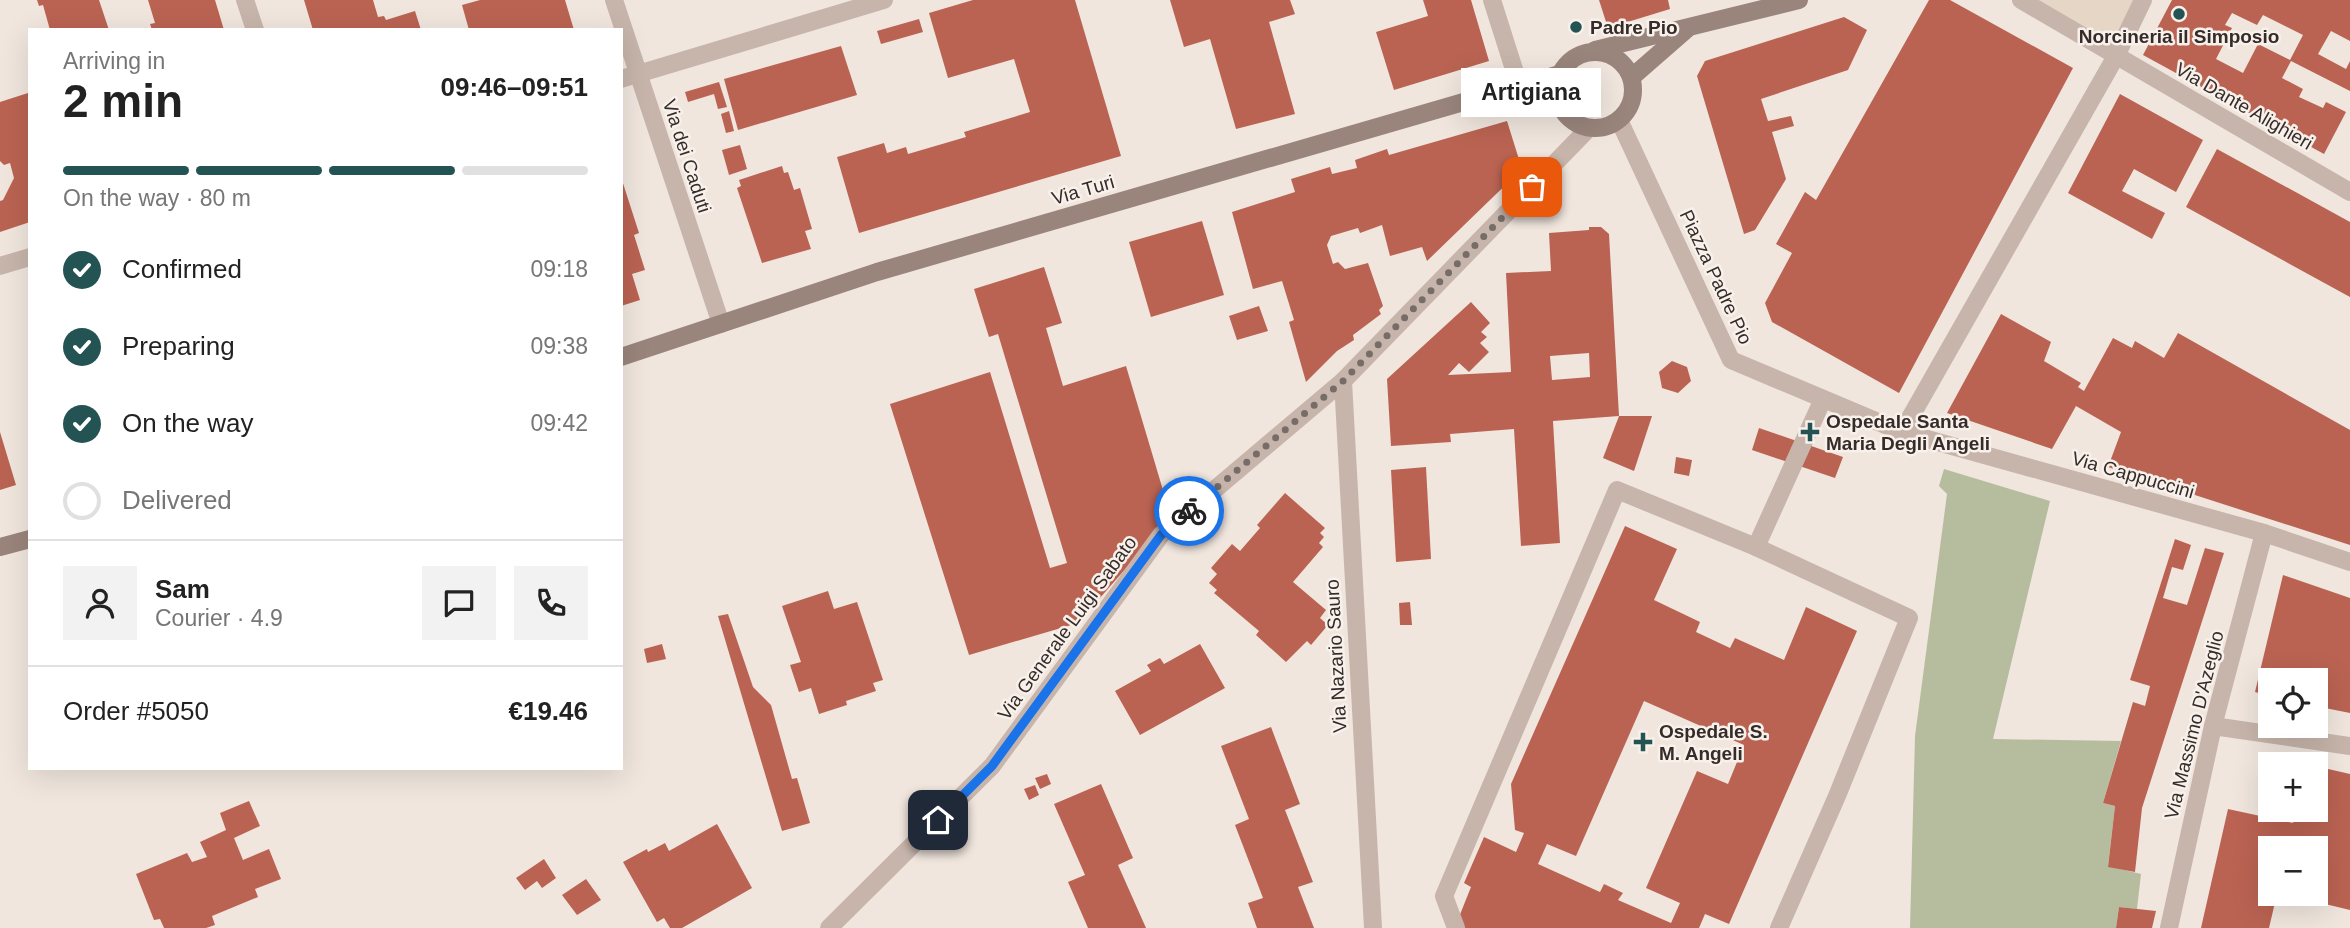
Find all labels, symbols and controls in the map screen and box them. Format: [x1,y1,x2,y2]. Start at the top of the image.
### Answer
marker: Norcineria il Simposio [2171,6,2187,22]
place label: Padre Pio [1590,17,1678,38]
marker: Padre Pio [1568,19,1584,35]
place label: Norcineria il Simposio [2079,26,2279,47]
text: Arriving in [63,48,165,74]
street label: Via Dante Alighieri [2172,58,2316,154]
callout: Artigiana [1462,68,1602,117]
text: 09:46–09:51 [441,72,588,102]
text: 2 min [63,75,183,127]
text: Artigiana [1481,79,1581,105]
street label: Via dei Caduti [659,97,715,215]
pin [1502,157,1562,217]
icon: bag [1513,168,1551,206]
street label: Via Turi [1049,171,1117,209]
text: On the way · 80 m [63,185,251,211]
street label: Piazza Padre Pio [1676,207,1756,347]
icon: check [63,251,101,289]
text: Confirmed [122,254,242,284]
text: 09:18 [530,256,588,282]
icon: check [63,328,101,366]
text: Preparing [122,331,235,361]
text: 09:38 [530,333,588,359]
icon: check [63,405,101,443]
text: On the way [122,408,254,438]
text: 09:42 [530,410,588,436]
place label: Ospedale Santa Maria Degli Angeli [1826,411,1990,454]
marker: Ospedale Santa Maria Degli Angeli [1800,422,1820,442]
street label: Via Cappuccini [2069,447,2197,503]
courier [1154,476,1224,546]
text: Delivered [122,485,232,515]
icon: bike [1170,492,1208,530]
street label: Via Generale Luigi Sabato [993,532,1141,724]
button: person [63,566,137,640]
button: chat [422,566,496,640]
button: phone [514,566,588,640]
text: Sam [155,574,210,604]
street label: Via Nazario Sauro [1321,579,1351,733]
text: Courier · 4.9 [155,605,283,631]
street label: Via Massimo D'Azeglio [2160,629,2228,821]
map controls [2258,668,2328,906]
button: locate [2258,668,2328,738]
text: Order #5050 [63,696,209,726]
text: €19.46 [508,696,588,726]
place label: Ospedale S. M. Angeli [1659,721,1768,764]
marker: Ospedale S. M. Angeli [1633,732,1653,752]
button: + [2258,752,2328,822]
pin [908,790,968,850]
icon: home [919,801,957,839]
button: − [2258,836,2328,906]

